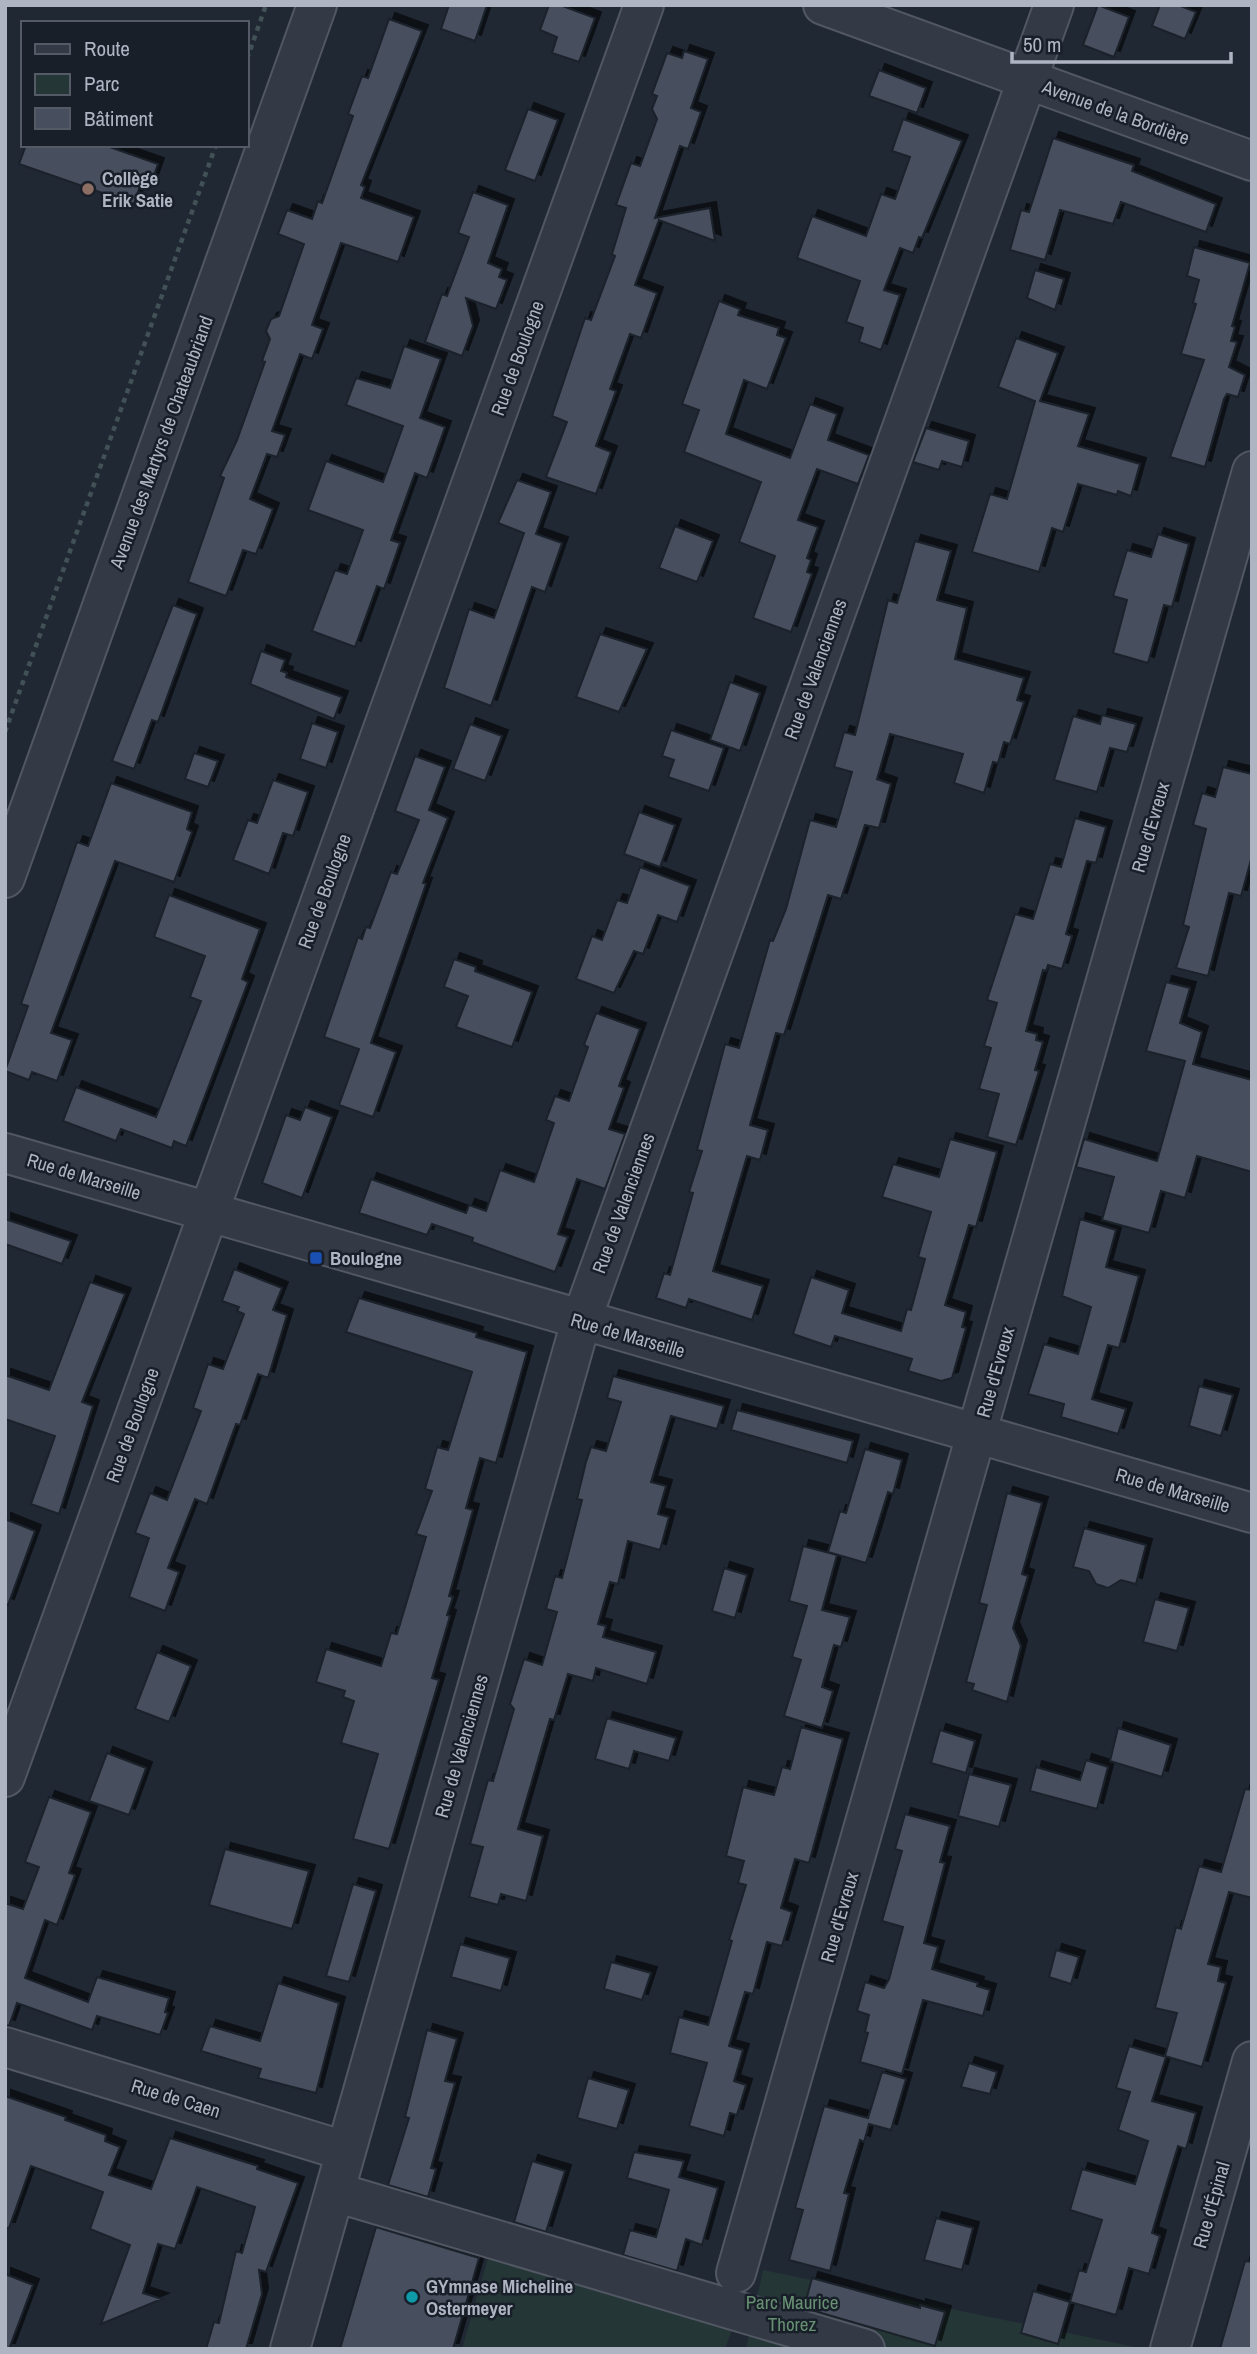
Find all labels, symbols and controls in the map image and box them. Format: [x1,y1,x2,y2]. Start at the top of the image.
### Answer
legend [21,21,248,147]
scale bar [1012,21,1231,65]
text: 50 m [1023,30,1061,59]
text: Route [84,34,130,63]
text: Parc [84,69,119,98]
street label: Avenue de la Bordière [1038,73,1193,151]
text: Bâtiment [84,104,153,133]
place label: Collège Erik Satie [102,165,173,213]
marker: Collège Erik Satie [80,181,96,197]
street label: Rue de Boulogne [484,297,550,419]
street label: Avenue des Martyrs de Chateaubriand [103,312,219,573]
street label: Rue de Valenciennes [778,595,853,743]
street label: Rue d'Evreux [1125,778,1175,875]
street label: Rue de Boulogne [291,830,357,952]
street label: Rue de Valenciennes [586,1129,661,1277]
street label: Rue de Marseille [24,1146,144,1206]
place label: Boulogne [330,1245,402,1271]
marker: Boulogne [308,1250,324,1266]
street label: Rue de Marseille [568,1306,688,1364]
street label: Rue d'Evreux [970,1323,1020,1420]
street label: Rue de Boulogne [99,1364,165,1486]
street label: Rue de Marseille [1113,1461,1233,1519]
street label: Rue de Valenciennes [428,1671,494,1821]
street label: Rue d'Evreux [814,1868,864,1965]
street label: Rue de Caen [128,2072,224,2124]
street label: Rue d'Épinal [1186,2159,1236,2251]
place label: GYmnase Micheline Ostermeyer [426,2273,574,2321]
marker: GYmnase Micheline Ostermeyer [404,2289,420,2305]
park label: Parc Maurice Thorez [746,2289,838,2337]

